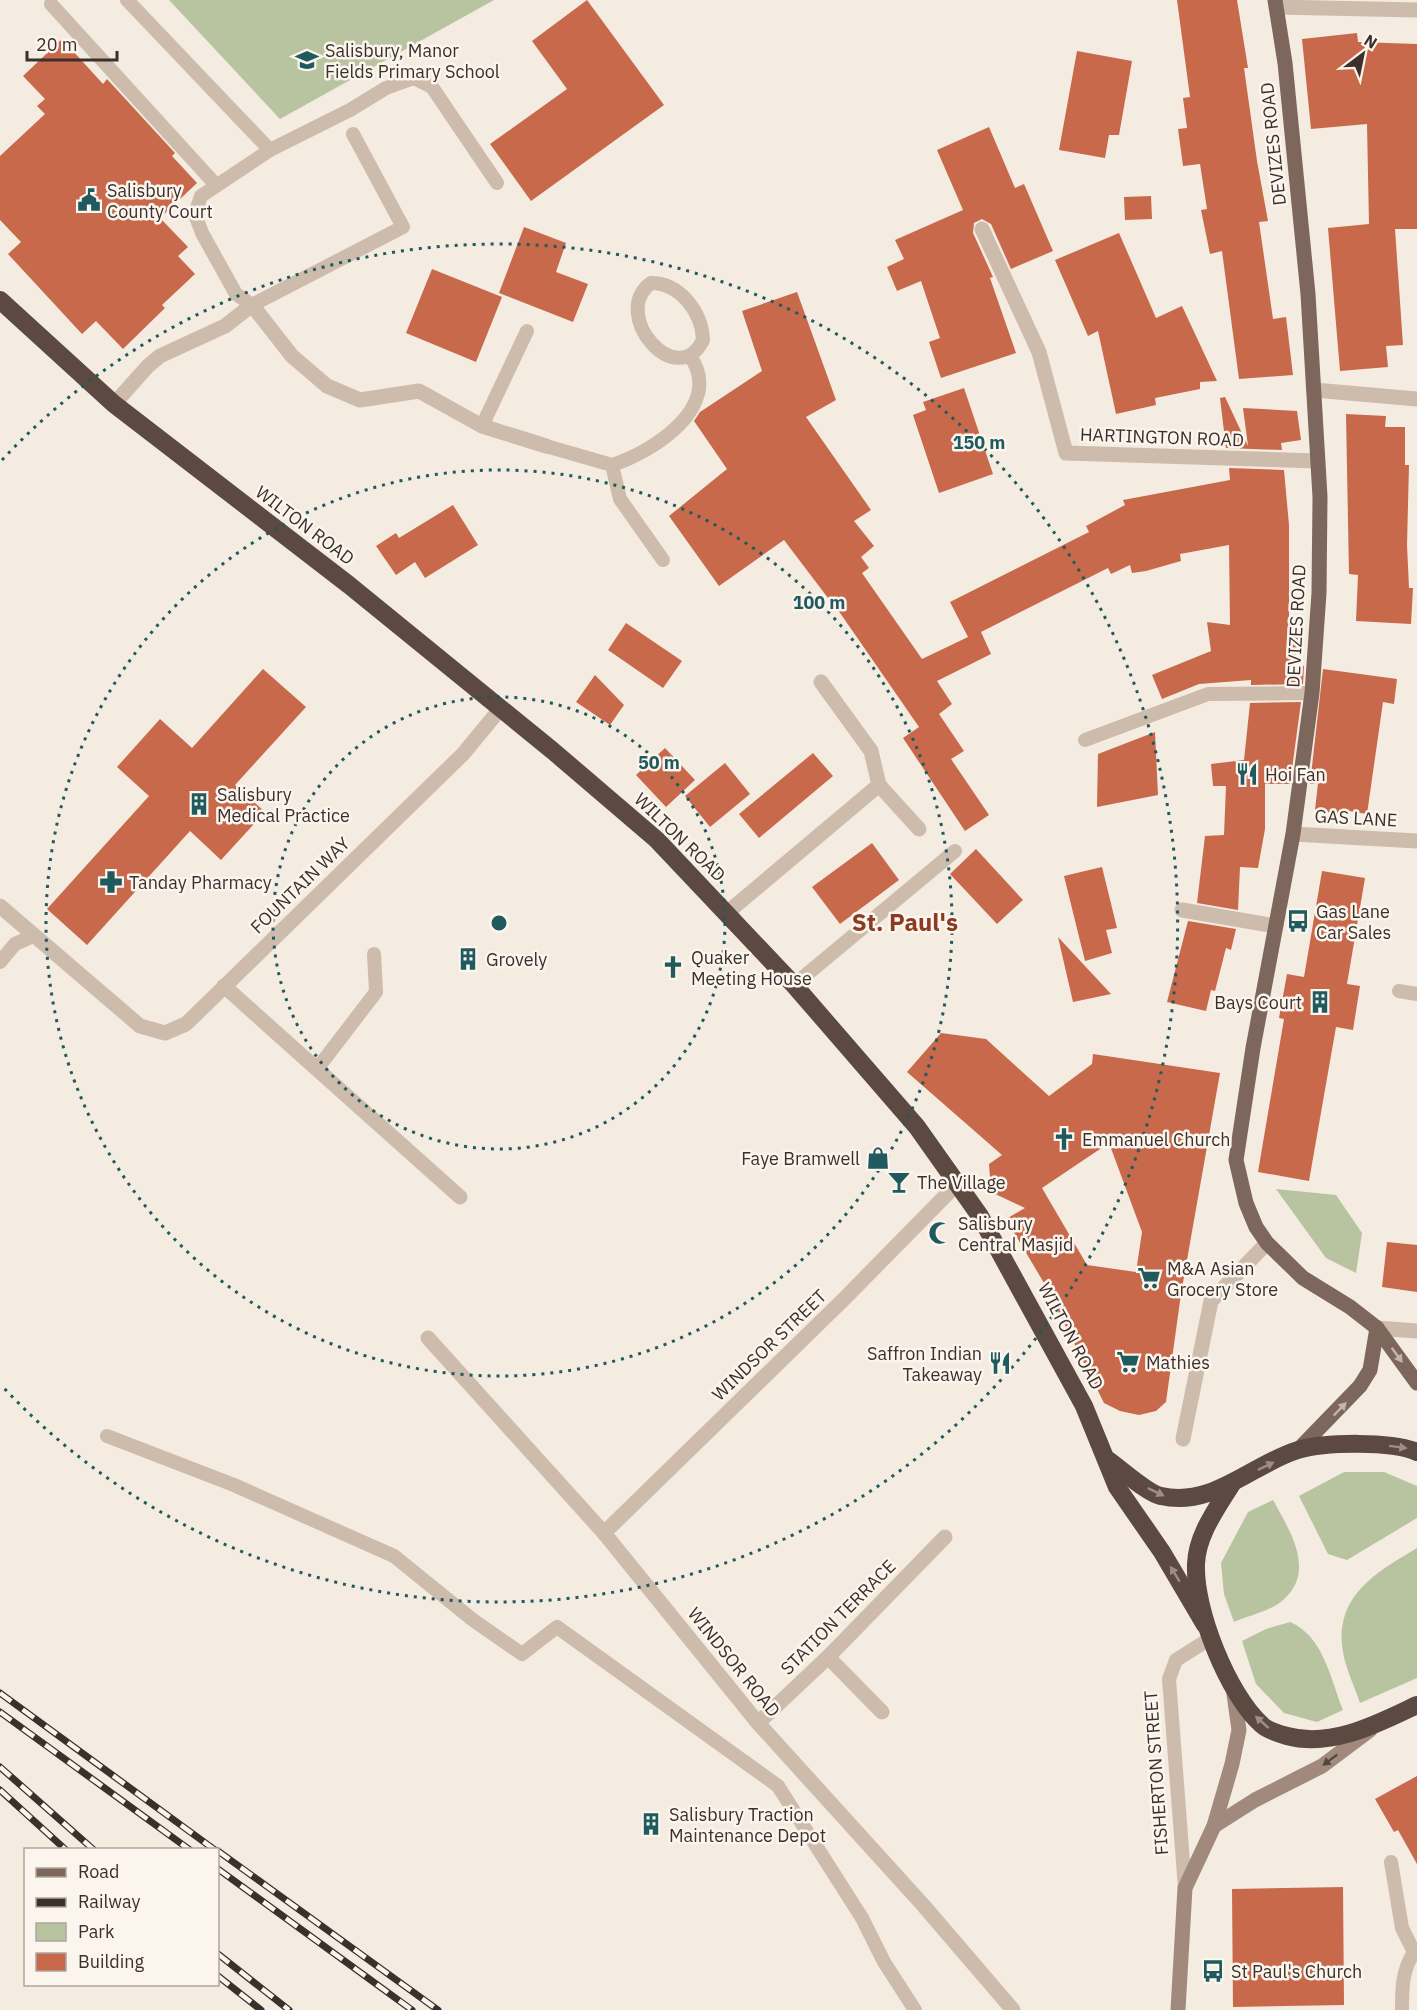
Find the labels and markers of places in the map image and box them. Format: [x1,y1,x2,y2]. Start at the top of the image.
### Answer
place label: Salisbury, Manor Fields Primary School [325,39,500,83]
school or university icon: Salisbury, Manor Fields Primary School [294,47,320,73]
place label: Salisbury County Court [107,179,213,223]
public building icon: Salisbury County Court [76,187,102,213]
restaurant icon: Hoi Fan [1234,761,1260,787]
place label: Hoi Fan [1265,763,1326,786]
place label: Salisbury Medical Practice [217,783,350,827]
building icon: Salisbury Medical Practice [186,791,212,817]
pharmacy icon: Tanday Pharmacy [98,869,124,895]
place label: Tanday Pharmacy [129,871,272,894]
place label: Gas Lane Car Sales [1316,900,1391,944]
bus stop icon: Gas Lane Car Sales [1285,908,1311,934]
centre of rings [489,913,509,933]
building icon: Grovely [455,946,481,972]
place label: Quaker Meeting House [691,946,812,990]
place label: Grovely [486,948,547,971]
church icon: Quaker Meeting House [660,954,686,980]
building icon: Bays Court [1307,989,1333,1015]
place label: Bays Court [1214,991,1302,1014]
church icon: Emmanuel Church [1051,1126,1077,1152]
place label: Emmanuel Church [1082,1128,1230,1151]
shop icon: Faye Bramwell [865,1145,891,1171]
place label: Faye Bramwell [741,1147,860,1170]
bar icon: The Village [886,1169,912,1195]
place label: The Village [917,1171,1006,1194]
place label: Salisbury Central Masjid [958,1212,1073,1256]
mosque icon: Salisbury Central Masjid [927,1220,953,1246]
place label: M&A Asian Grocery Store [1167,1257,1278,1301]
supermarket icon: M&A Asian Grocery Store [1136,1265,1162,1291]
place label: Saffron Indian Takeaway [867,1342,982,1386]
supermarket icon: Mathies [1115,1349,1141,1375]
restaurant icon: Saffron Indian Takeaway [987,1350,1013,1376]
place label: Mathies [1146,1351,1210,1374]
place label: Salisbury Traction Maintenance Depot [669,1803,826,1847]
building icon: Salisbury Traction Maintenance Depot [638,1811,664,1837]
bus stop icon: St Paul's Church [1200,1958,1226,1984]
place label: St Paul's Church [1231,1960,1362,1983]

